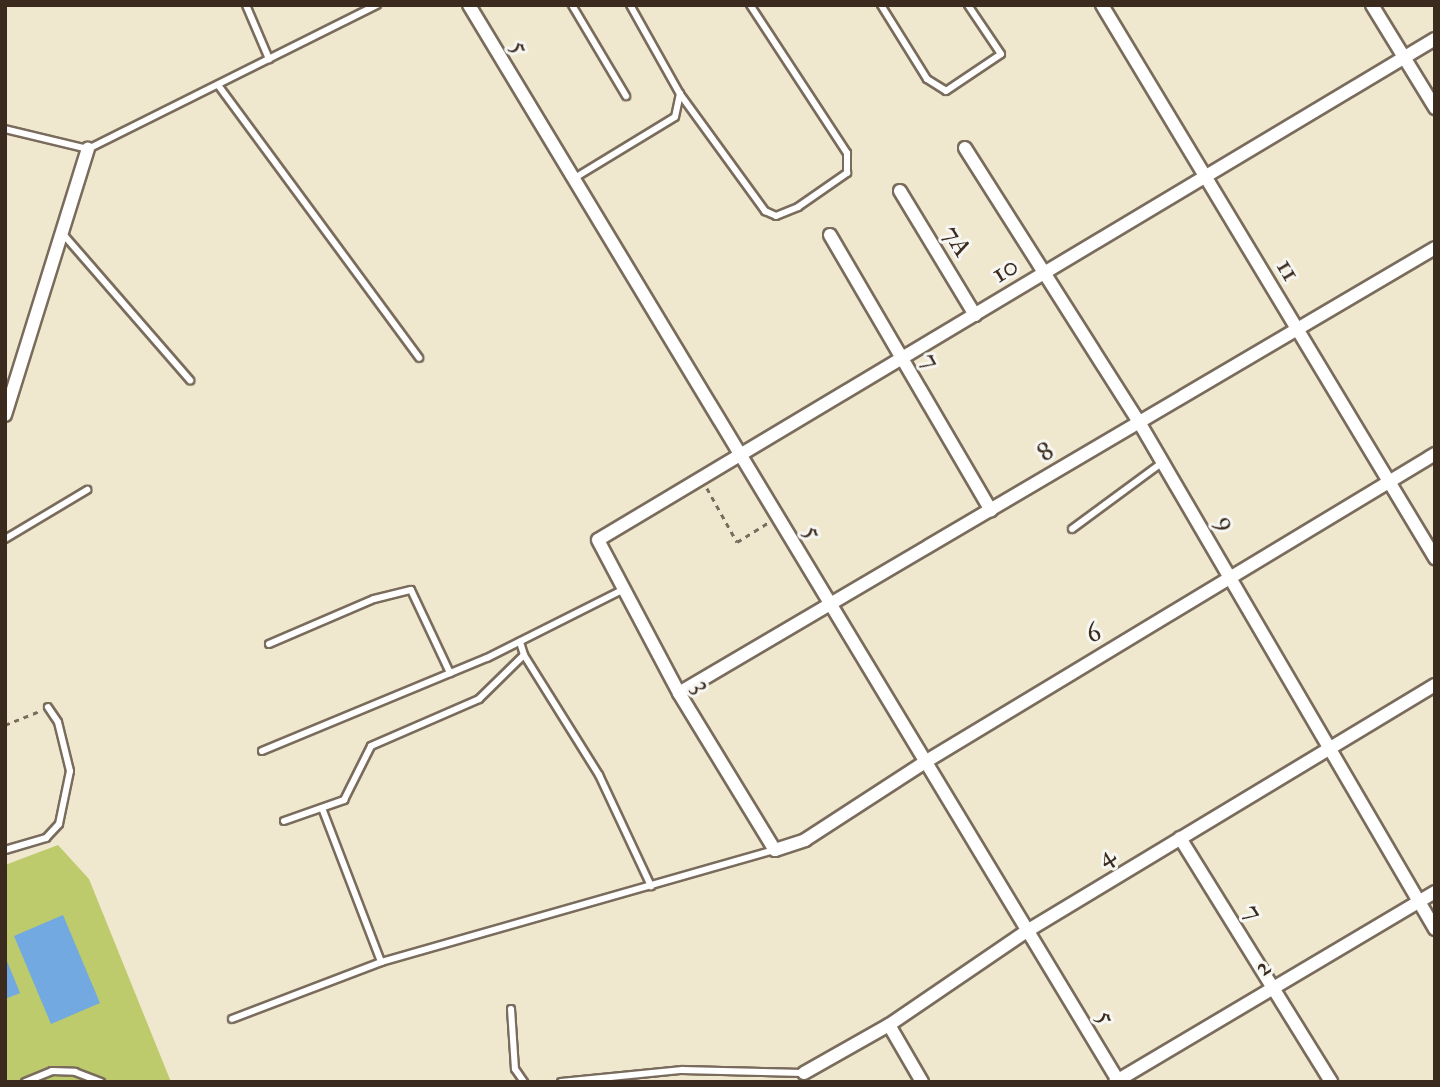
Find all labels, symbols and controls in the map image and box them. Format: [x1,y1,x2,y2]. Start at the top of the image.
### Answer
street label: 5 [504,34,536,60]
street label: 7A [936,220,978,262]
street label: 10 [986,250,1024,290]
street label: 11 [1269,253,1307,287]
street label: 7 [913,347,947,375]
street label: 8 [1031,434,1059,468]
street label: 9 [1209,509,1243,537]
street label: 5 [797,519,829,545]
street label: 6 [1079,616,1107,650]
street label: 3 [686,674,718,698]
street label: 4 [1092,839,1120,873]
street label: 7 [1236,898,1270,926]
street label: 2 [1249,950,1277,984]
street label: 5 [1090,1004,1122,1030]

